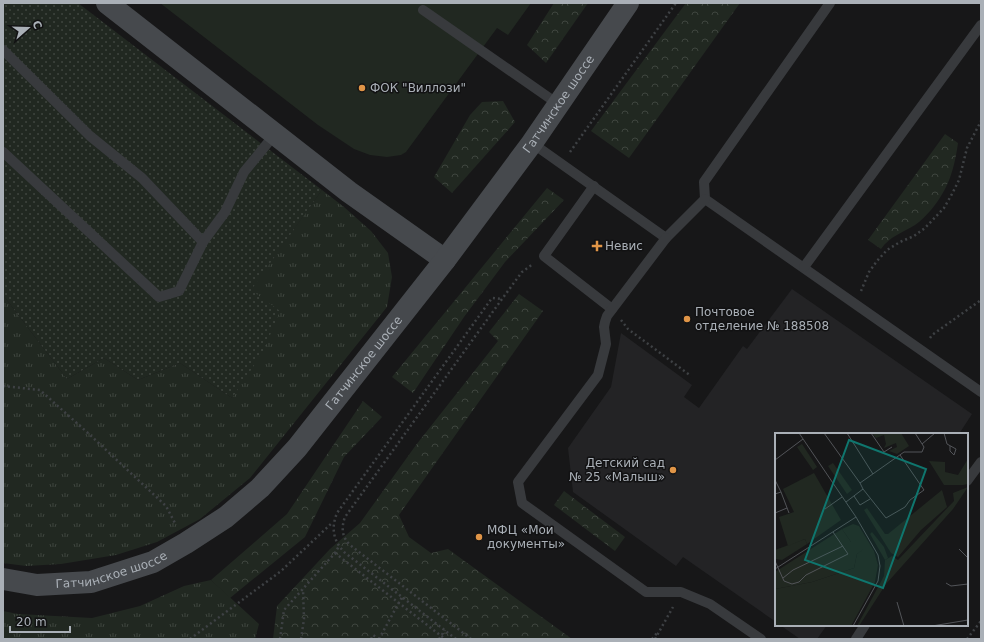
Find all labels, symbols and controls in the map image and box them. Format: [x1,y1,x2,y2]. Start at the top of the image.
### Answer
north arrow [8,8,48,48]
text: С [29,19,44,31]
street label: Гатчинское шоссе [520,52,597,156]
place label: ФОК "Виллози" [370,81,466,95]
marker: ФОК "Виллози" [357,83,367,93]
place label: Невис [605,239,643,253]
marker: Невис [592,241,602,251]
place label: Почтовое отделение № 188508 [695,305,829,333]
street label: Гатчинское шоссе [323,313,405,413]
marker: Почтовое отделение № 188508 [682,314,692,324]
inset map [775,433,968,626]
place label: Детский сад № 25 «Малыш» [569,456,665,484]
marker: Детский сад № 25 «Малыш» [668,465,678,475]
place label: МФЦ «Мои документы» [487,523,565,551]
marker: МФЦ «Мои документы» [474,532,484,542]
street label: Гатчинское шоссе [55,548,170,591]
scale bar [10,608,70,634]
text: 20 m [16,615,47,629]

